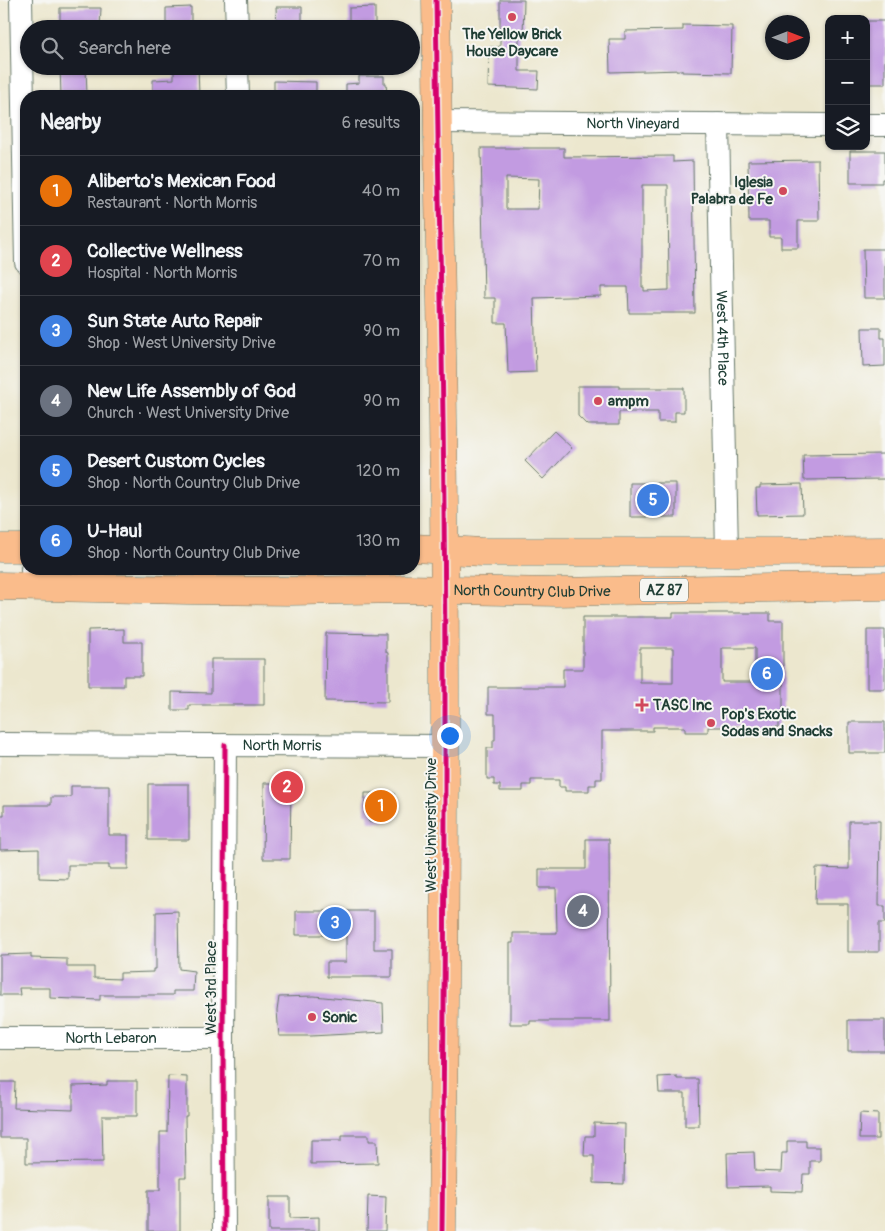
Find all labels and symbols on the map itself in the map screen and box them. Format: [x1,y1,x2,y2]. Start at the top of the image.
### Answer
marker: The Yellow Brick House Daycare [506,11,518,23]
north arrow [765,15,810,60]
place label: The Yellow Brick House Daycare [461,25,562,61]
street label: North Vineyard [586,114,680,134]
place label: Iglesia Palabra de Fe [691,173,774,209]
marker: Iglesia Palabra de Fe [777,185,789,197]
street label: West 4th Place [712,290,733,386]
place label: ampm [608,392,649,411]
marker: ampm [592,395,604,407]
pin: 5 [637,481,669,519]
road number: AZ 87 [640,578,688,602]
street label: North Country Club Drive [453,581,611,602]
pin: 6 [751,655,783,693]
place label: TASC Inc [652,696,713,715]
marker: TASC Inc [635,698,649,712]
place label: Pop's Exotic Sodas and Snacks [721,705,833,741]
marker: Pop's Exotic Sodas and Snacks [705,717,717,729]
your location [437,723,463,749]
street label: North Morris [242,736,322,755]
street label: West University Drive [422,757,441,892]
pin: 2 [271,768,303,806]
pin: 1 [365,787,397,825]
pin: 4 [567,892,599,930]
pin: 3 [319,904,351,942]
street label: West 3rd Place [202,940,221,1035]
place label: Sonic [322,1008,358,1027]
marker: Sonic [306,1011,318,1023]
street label: North Lebaron [65,1029,157,1048]

